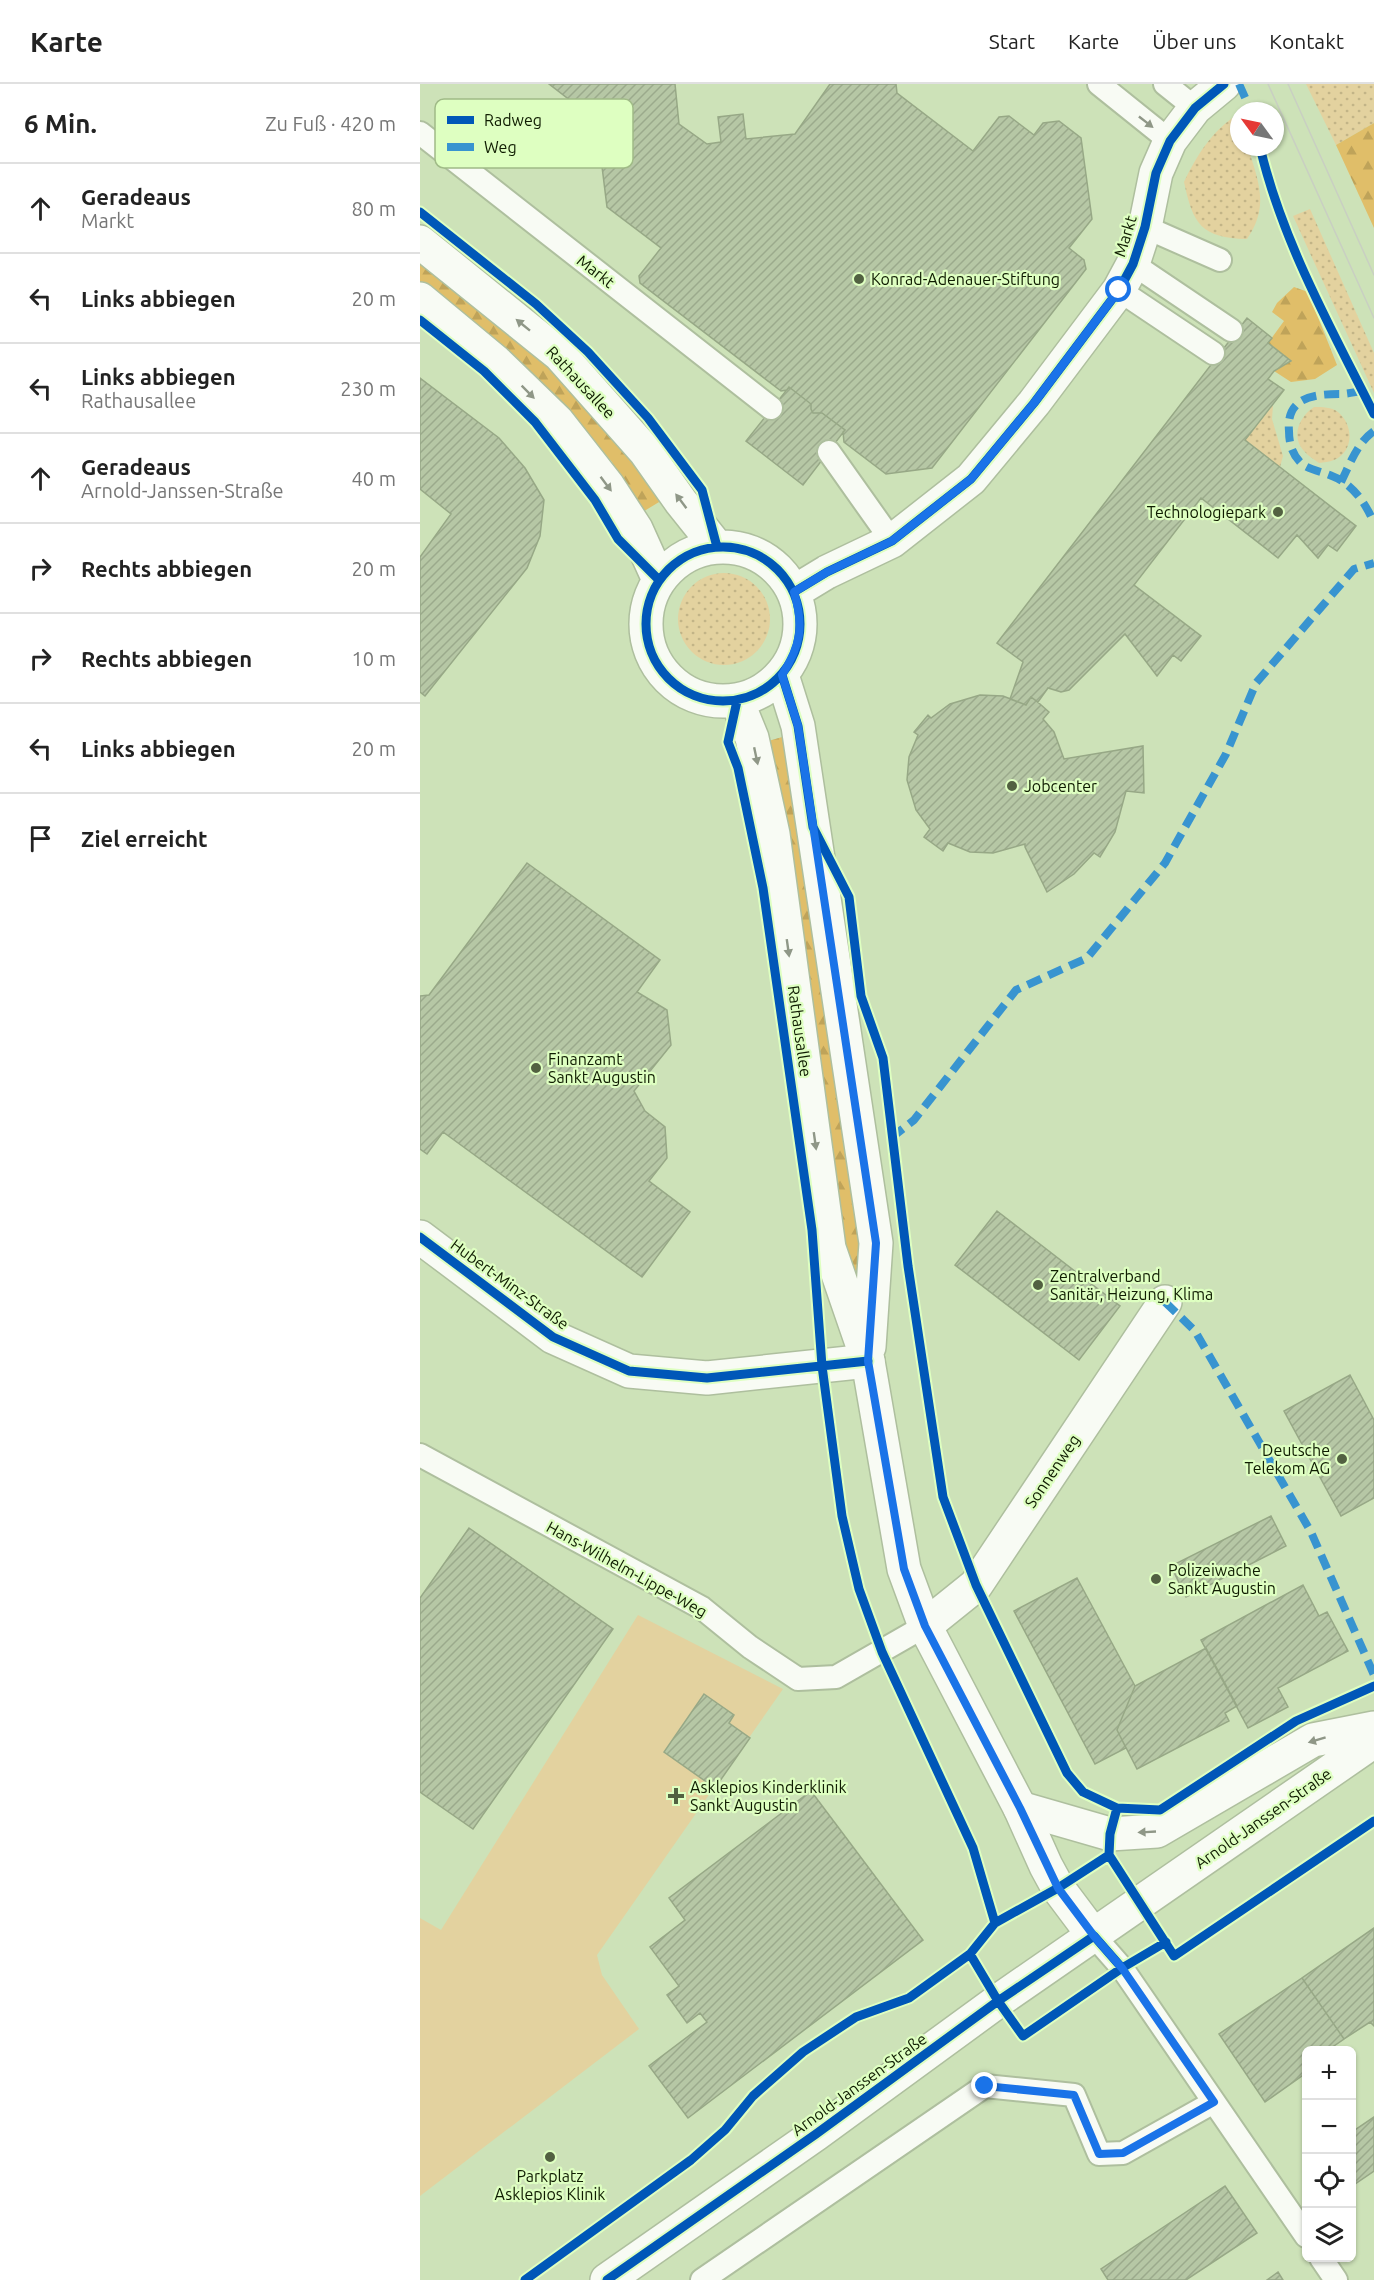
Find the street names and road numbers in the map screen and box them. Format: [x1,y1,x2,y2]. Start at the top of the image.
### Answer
street label: Markt [1110,212,1140,259]
street label: Markt [574,251,619,292]
street label: Rathausallee [543,342,619,422]
street label: Rathausallee [785,984,815,1078]
street label: Hubert-Minz-Straße [448,1235,572,1333]
street label: Sonnenweg [1021,1431,1083,1511]
street label: Hans-Wilhelm-Lippe-Weg [544,1517,710,1621]
street label: Arnold-Janssen-Straße [1191,1764,1335,1872]
street label: Arnold-Janssen-Straße [788,2029,930,2139]

